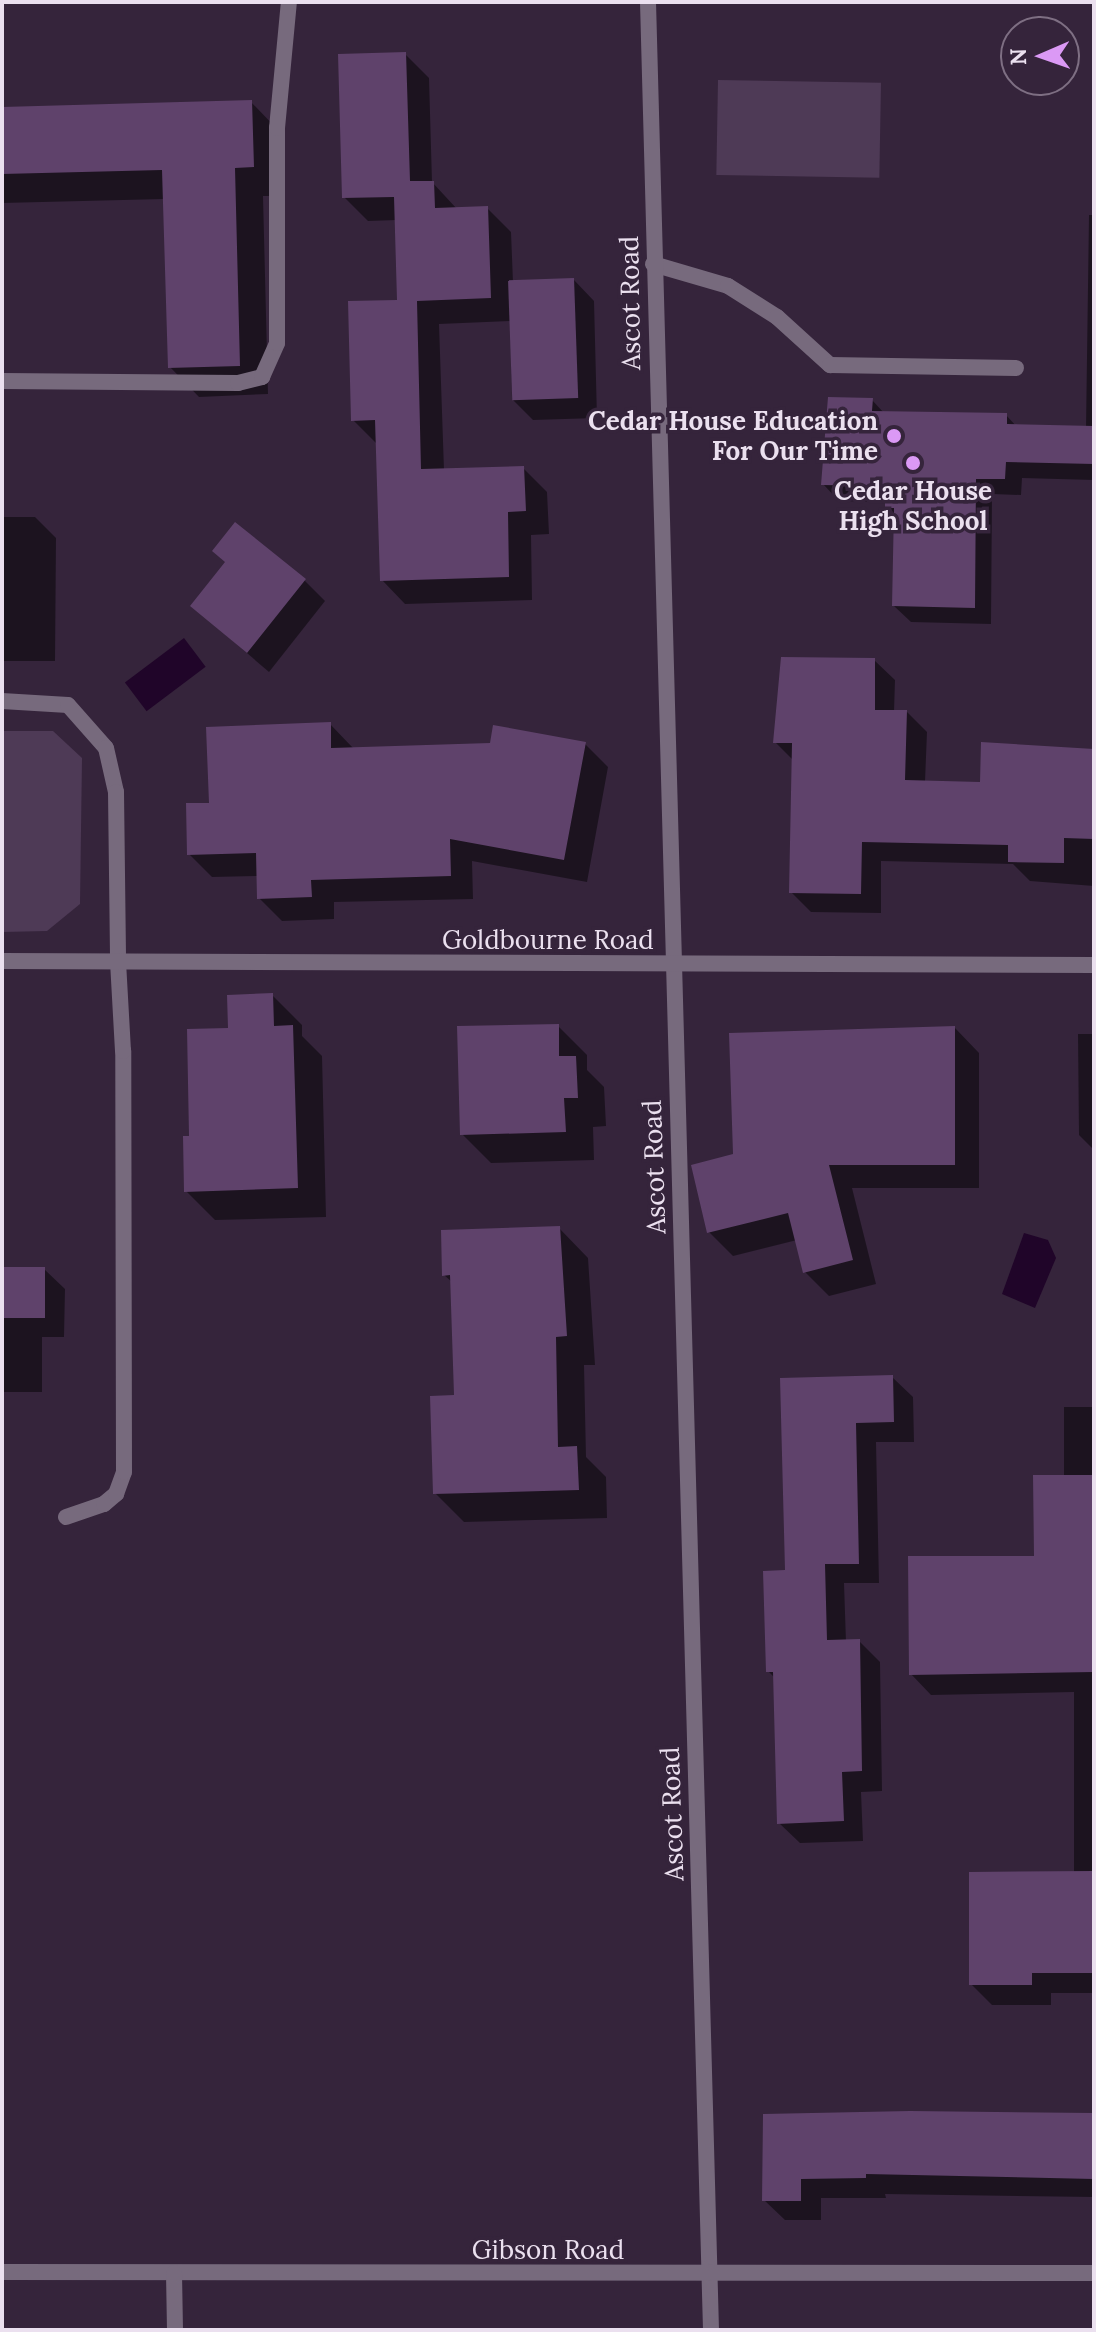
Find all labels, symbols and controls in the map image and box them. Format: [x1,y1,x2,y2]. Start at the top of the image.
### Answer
north arrow [1000,16,1080,96]
text: N [1004,48,1032,66]
street label: Ascot Road [613,236,647,370]
place label: Cedar House Education For Our Time [588,405,878,466]
marker: Cedar House Education For Our Time [885,427,903,445]
marker: Cedar House High School [904,454,922,472]
place label: Cedar House High School [834,475,992,536]
street label: Goldbourne Road [442,924,654,956]
street label: Ascot Road [636,1099,672,1235]
street label: Ascot Road [654,1746,690,1882]
street label: Gibson Road [472,2234,624,2266]

